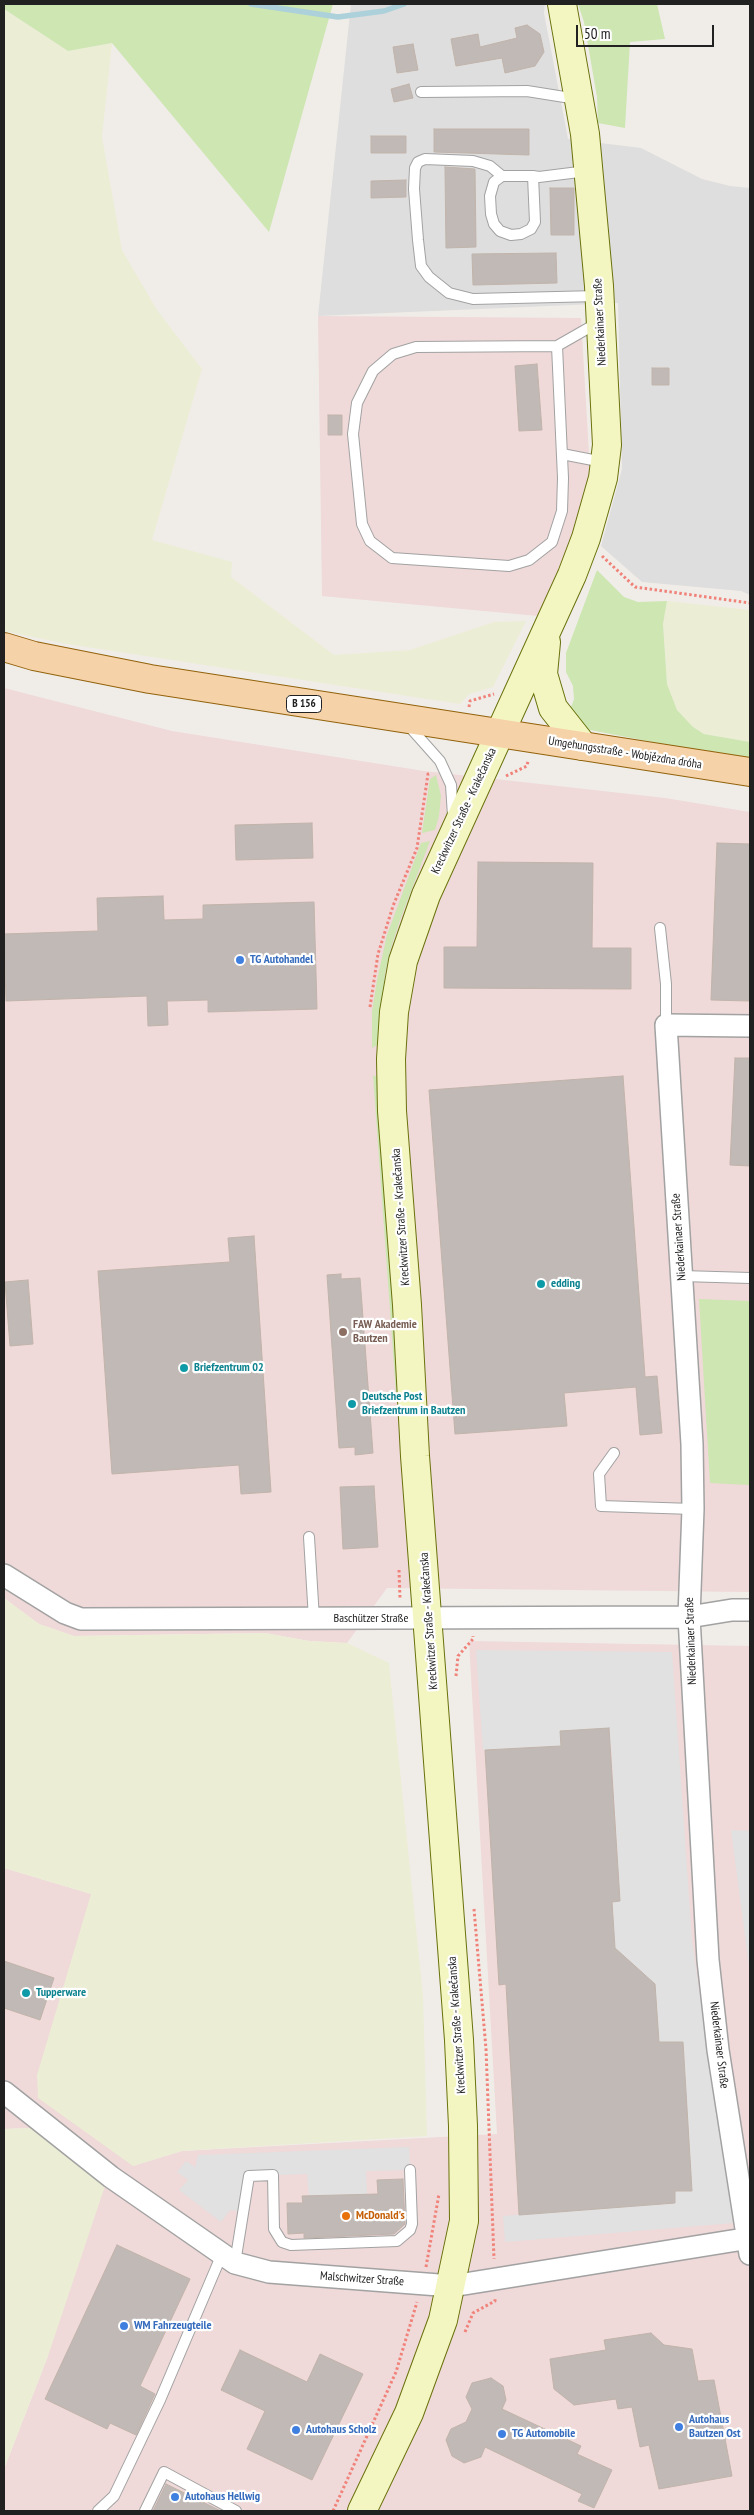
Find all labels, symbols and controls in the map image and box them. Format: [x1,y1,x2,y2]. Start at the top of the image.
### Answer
scale bar [579,15,716,47]
text: 50 m [584,24,610,43]
street label: Niederkainaer Straße [591,278,609,366]
road number: B 156 [286,696,322,712]
street label: Umgehungsstraße - Wobjězdna dróha [547,734,703,772]
street label: Kreckwitzer Straße - Krakečanska [428,746,500,876]
place label: TG Autohandel [250,953,313,967]
marker: TG Autohandel [234,954,246,966]
street label: Kreckwitzer Straße - Krakečanska [389,1148,413,1286]
street label: Niederkainaer Straße [669,1193,689,1281]
place label: edding [551,1277,580,1291]
marker: edding [535,1278,547,1290]
place label: FAW Akademie Bautzen [353,1318,417,1346]
marker: FAW Akademie Bautzen [337,1326,349,1338]
place label: Briefzentrum 02 [194,1361,264,1375]
marker: Briefzentrum 02 [178,1362,190,1374]
place label: Deutsche Post Briefzentrum in Bautzen [362,1390,466,1418]
marker: Deutsche Post Briefzentrum in Bautzen [346,1398,358,1410]
street label: Kreckwitzer Straße - Krakečanska [417,1552,441,1690]
street label: Niederkainaer Straße [682,1597,700,1685]
street label: Baschützer Straße [334,1612,408,1626]
street label: Kreckwitzer Straße - Krakečanska [445,1956,469,2094]
place label: Tupperware [36,1986,86,2000]
marker: Tupperware [20,1987,32,1999]
street label: Niederkainaer Straße [707,2001,731,2089]
place label: McDonald's [356,2209,405,2223]
marker: McDonald's [340,2210,352,2222]
street label: Malschwitzer Straße [320,2269,404,2289]
place label: WM Fahrzeugteile [134,2319,212,2333]
marker: WM Fahrzeugteile [118,2320,130,2332]
place label: Autohaus Bautzen Ost [689,2413,741,2441]
marker: Autohaus Bautzen Ost [673,2421,685,2433]
place label: Autohaus Scholz [306,2423,376,2437]
marker: Autohaus Scholz [290,2424,302,2436]
place label: TG Automobile [512,2427,575,2441]
marker: TG Automobile [496,2428,508,2440]
place label: Autohaus Hellwig [185,2490,260,2504]
marker: Autohaus Hellwig [169,2491,181,2503]

